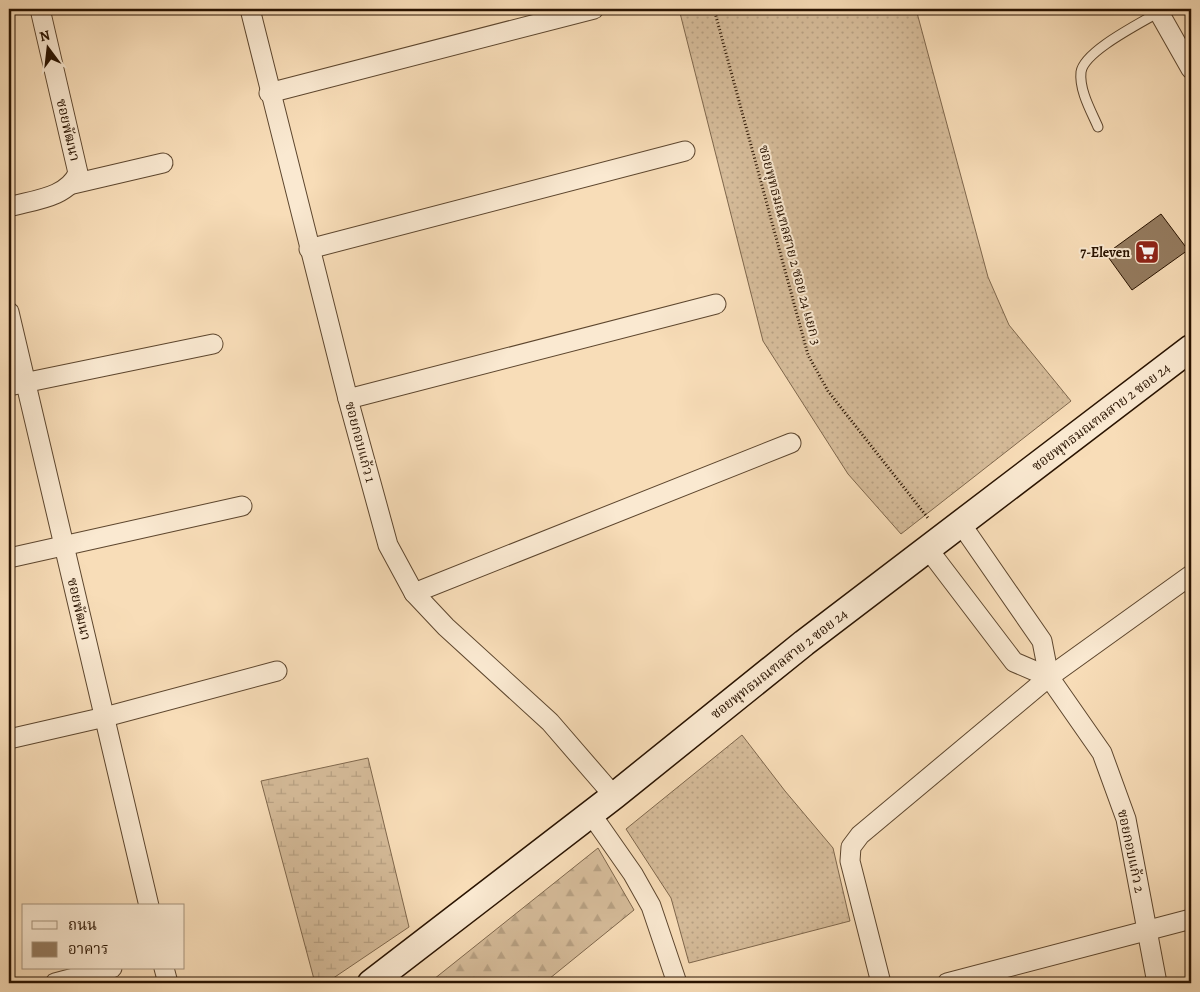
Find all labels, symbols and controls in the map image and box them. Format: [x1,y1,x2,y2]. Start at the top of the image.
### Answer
north arrow [22,22,72,72]
text: N [37,25,52,46]
street label: ซอยพัฒนา [52,97,84,163]
street label: ซอยพุทธมณฑลสาย 2 ซอย 24 แยก 3 [754,143,826,347]
supermarket icon: 7-Eleven [1134,239,1160,265]
place label: 7-Eleven [1080,243,1130,262]
street label: ซอยพุทธมณฑลสาย 2 ซอย 24 [1028,359,1174,475]
street label: ซอยกอบแก้ว 1 [340,399,380,485]
street label: ซอยพัฒนา [63,576,95,642]
street label: ซอยพุทธมณฑลสาย 2 ซอย 24 [707,605,851,723]
street label: ซอยกอบแก้ว 2 [1113,808,1149,895]
legend [22,904,185,970]
text: ถนน [68,915,97,935]
text: อาคาร [68,939,108,959]

